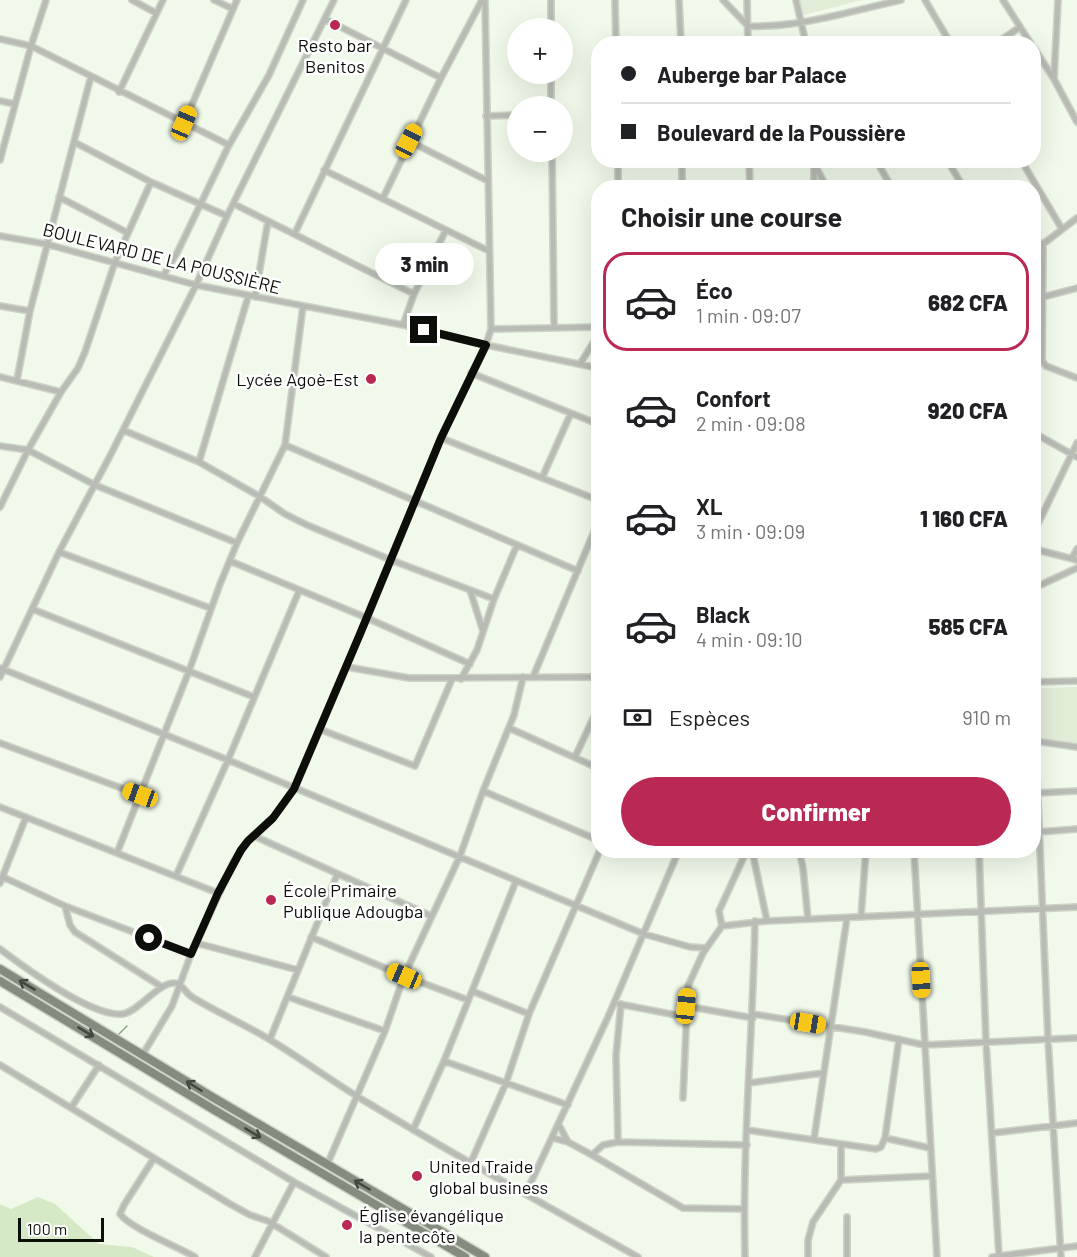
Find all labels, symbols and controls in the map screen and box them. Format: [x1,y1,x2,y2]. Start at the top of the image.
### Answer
marker: Resto bar Benitos [328,18,342,32]
map controls [507,18,573,162]
button: + [507,18,573,84]
place label: Resto bar Benitos [298,34,373,77]
text: Auberge bar Palace [657,61,847,87]
button: − [507,96,573,162]
car [169,103,199,143]
text: Boulevard de la Poussière [657,119,906,145]
car [393,121,425,161]
text: Choisir une course [621,200,842,232]
street label: BOULEVARD DE LA POUSSIÈRE [41,218,283,298]
callout: 3 min [374,243,474,285]
text: 3 min [401,252,448,276]
icon: car [624,275,678,329]
text: Éco [696,277,733,303]
text: 682 CFA [928,289,1008,315]
text: 1 min · 09:07 [696,303,801,327]
route end [410,316,437,343]
place label: Lycée Agoè-Est [236,368,359,390]
marker: Lycée Agoè-Est [364,372,378,386]
icon: car [624,383,678,437]
text: Confort [696,385,771,411]
text: 920 CFA [928,397,1008,423]
text: 2 min · 09:08 [696,411,806,435]
icon: car [624,491,678,545]
text: XL [696,493,722,519]
text: 1 160 CFA [920,505,1008,531]
text: 3 min · 09:09 [696,519,805,543]
icon: car [624,599,678,653]
text: Black [696,601,750,627]
text: 585 CFA [928,613,1008,639]
text: 4 min · 09:10 [696,627,802,651]
icon: cash [621,701,654,734]
text: Espèces [669,704,750,730]
text: 910 m [962,705,1011,729]
button: Confirmer [621,777,1011,846]
car [120,780,160,810]
place label: École Primaire Publique Adougba [283,879,423,922]
marker: École Primaire Publique Adougba [264,893,278,907]
route start [135,924,162,951]
car [384,961,424,991]
car [911,962,931,998]
one-way arrow [19,979,36,991]
car [675,987,697,1025]
car [789,1011,827,1035]
one-way arrow [77,1026,94,1038]
one-way arrow [186,1079,203,1091]
one-way arrow [244,1127,261,1139]
place label: United Traide global business [429,1155,548,1198]
marker: United Traide global business [410,1169,424,1183]
one-way arrow [354,1179,371,1191]
place label: Église évangélique la pentecôte [359,1204,504,1247]
scale bar [18,1215,104,1242]
marker: Église évangélique la pentecôte [340,1218,354,1232]
text: 100 m [27,1219,67,1238]

